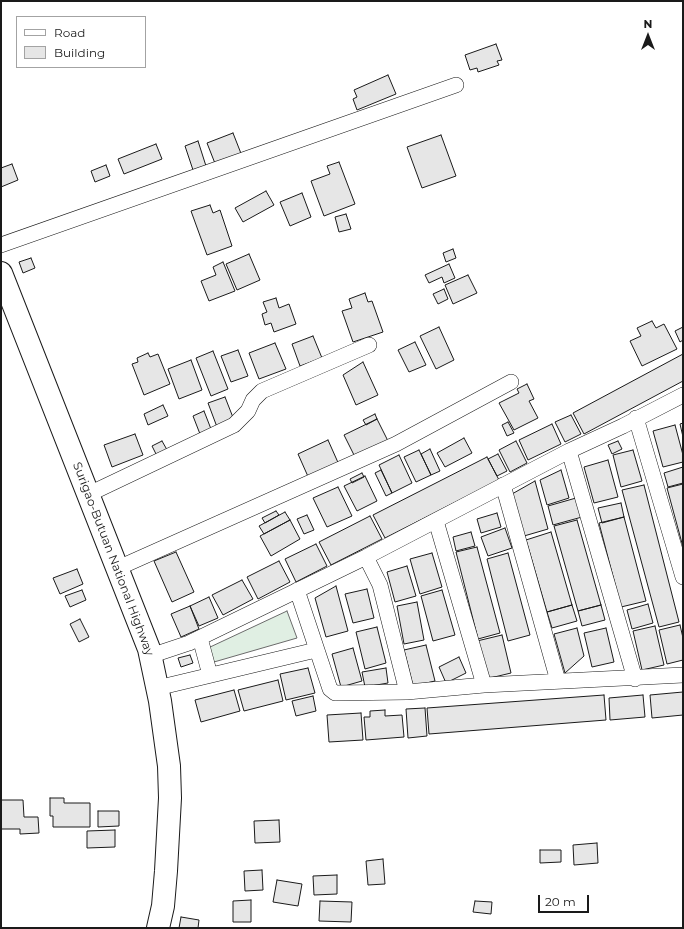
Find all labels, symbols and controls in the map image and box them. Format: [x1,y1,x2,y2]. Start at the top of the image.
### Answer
legend [16,16,146,68]
north arrow [628,16,668,56]
text: N [644,17,652,31]
text: Road [54,25,85,40]
text: Building [54,45,105,60]
street label: Surigao-Butuan National Highway [69,460,157,658]
scale bar [540,887,591,913]
text: 20 m [545,894,576,909]

